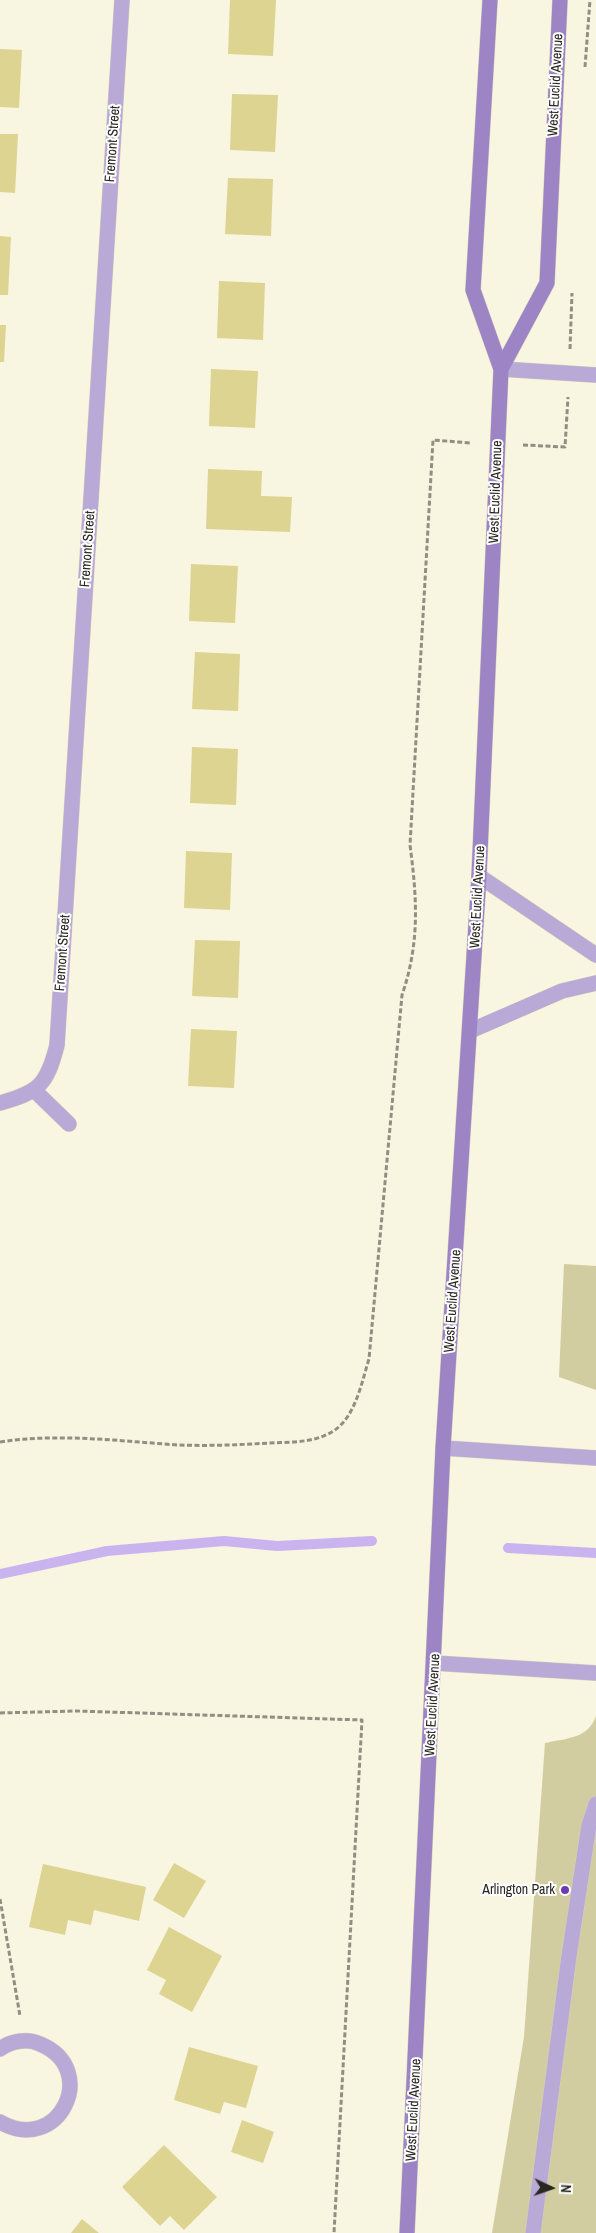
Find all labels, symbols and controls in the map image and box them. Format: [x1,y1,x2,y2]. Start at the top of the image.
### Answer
street label: West Euclid Avenue [545,33,567,137]
street label: Fremont Street [102,105,124,183]
street label: West Euclid Avenue [486,440,506,544]
street label: Fremont Street [77,510,99,588]
street label: West Euclid Avenue [467,845,489,949]
street label: Fremont Street [52,914,74,992]
street label: West Euclid Avenue [441,1249,465,1353]
street label: West Euclid Avenue [422,1653,444,1757]
place label: Arlington Park [482,1882,555,1898]
marker: Arlington Park [559,1884,571,1896]
street label: West Euclid Avenue [403,2058,425,2162]
north arrow [526,2163,576,2213]
text: N [557,2184,575,2193]

